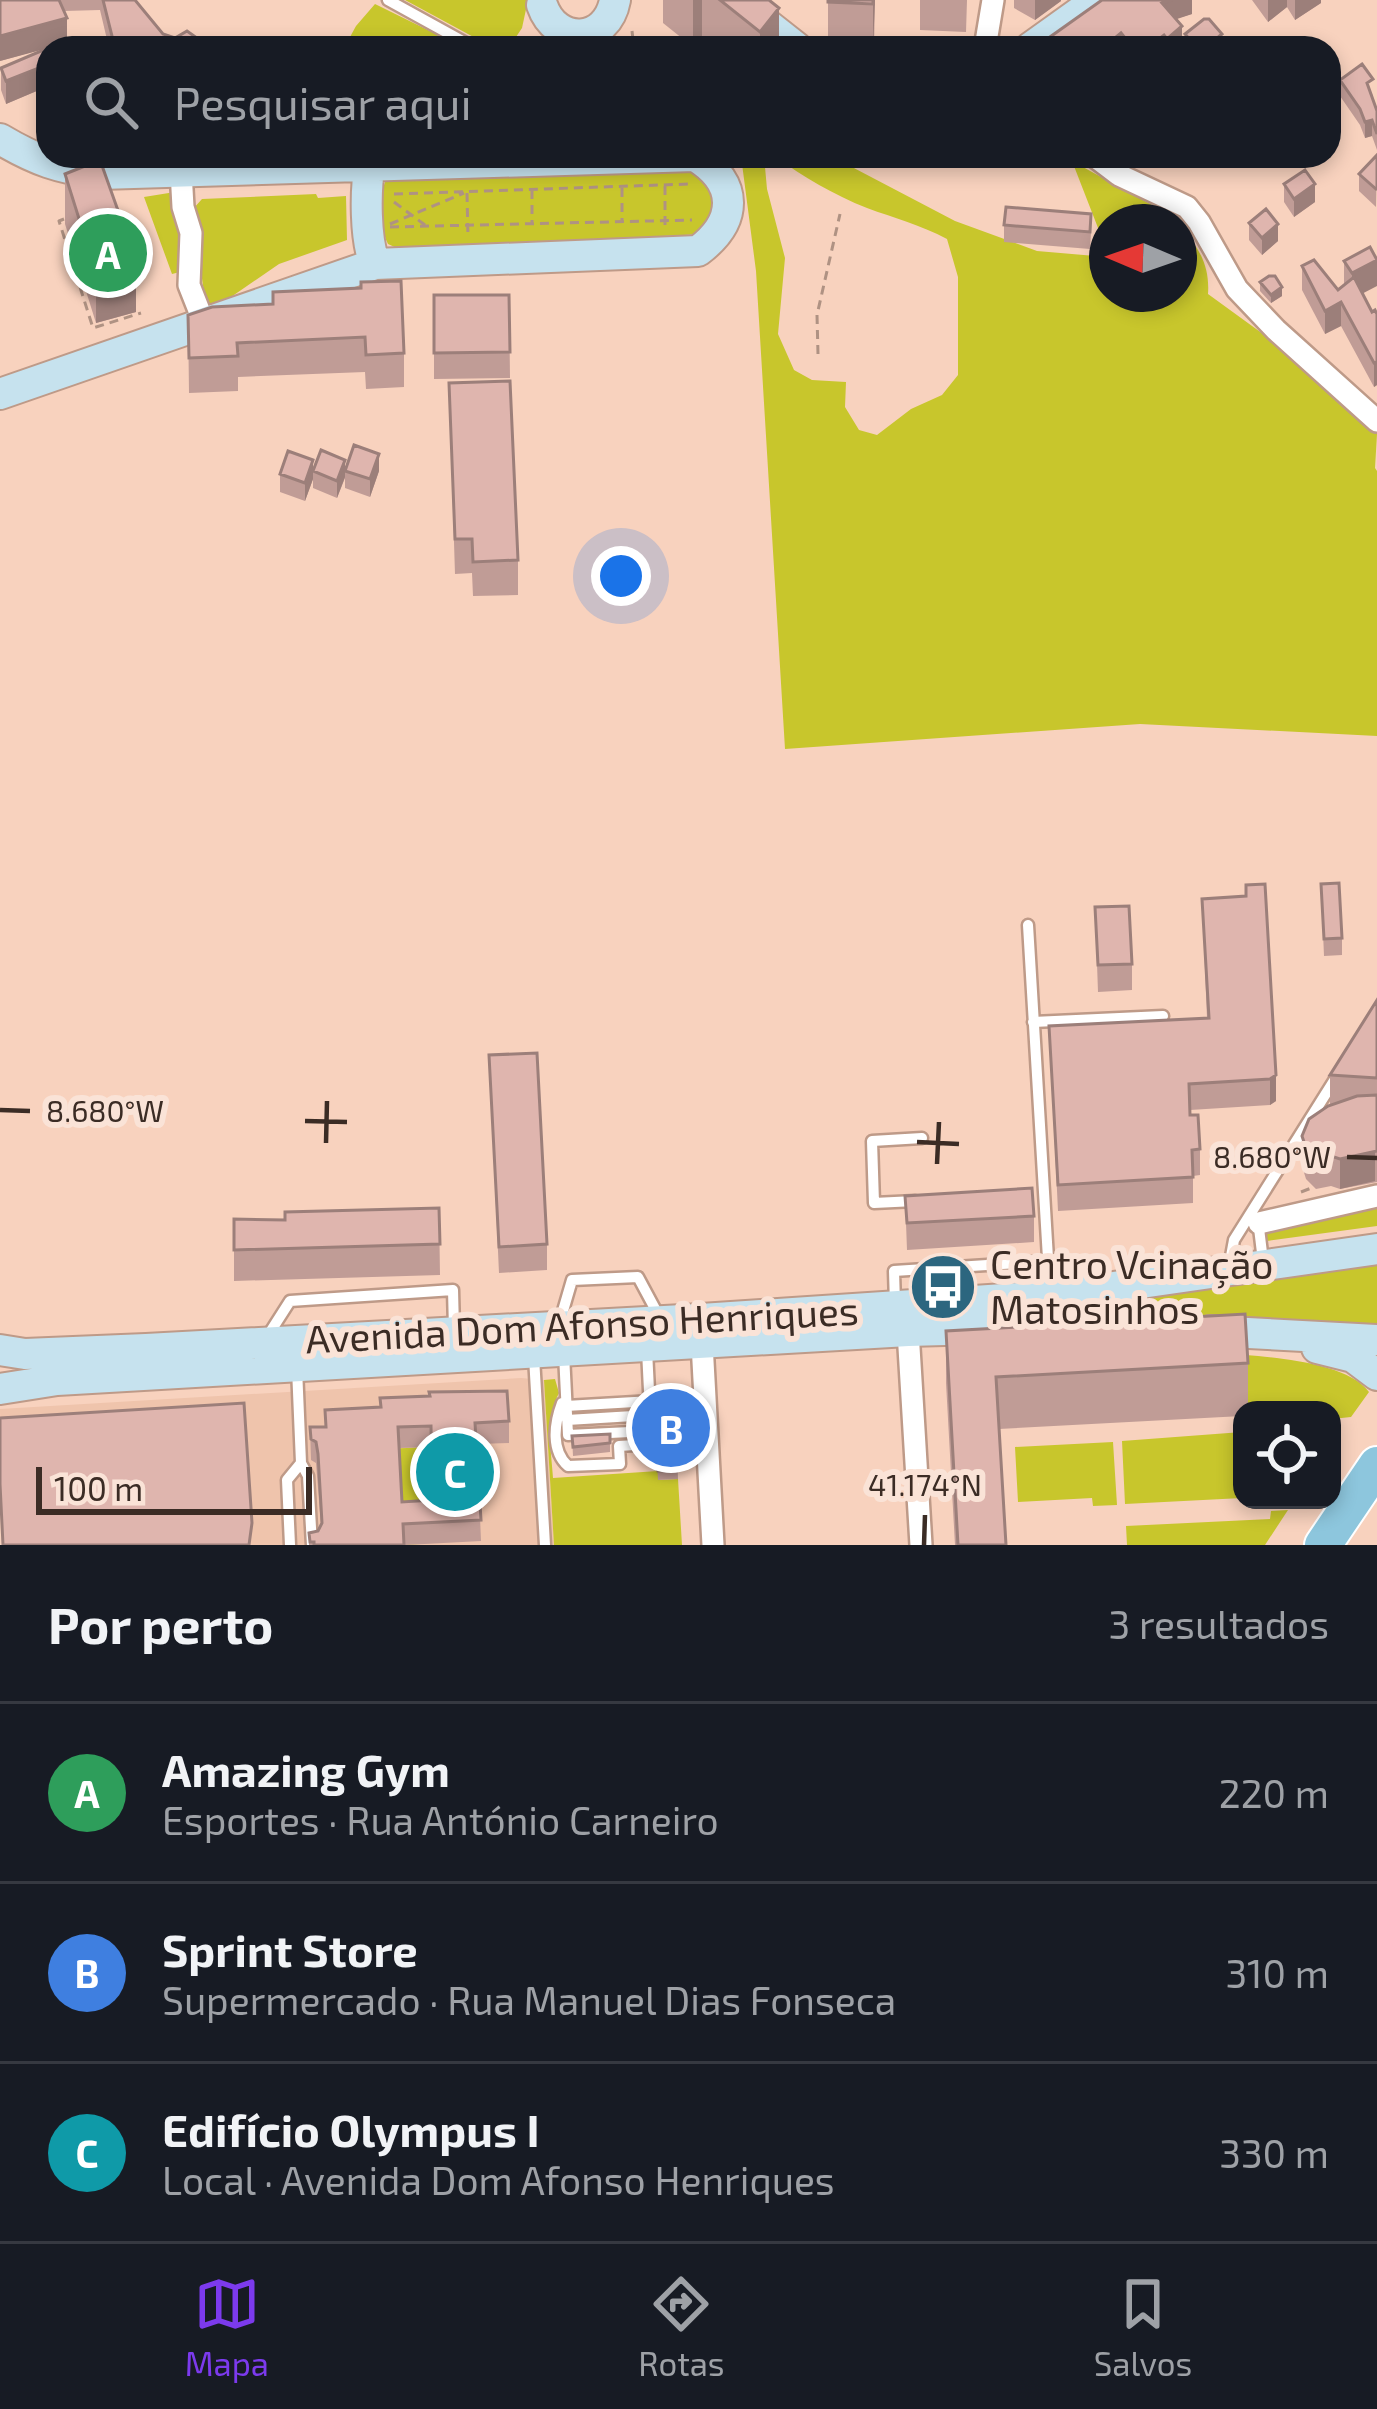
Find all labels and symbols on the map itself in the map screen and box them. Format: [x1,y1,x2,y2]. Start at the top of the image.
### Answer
north arrow [1089,204,1197,312]
pin: A [69,208,147,298]
your location [591,546,651,606]
text: 8.680°W [46,1092,164,1128]
text: 8.680°W [1213,1138,1331,1174]
place label: Centro Vcinação Matosinhos [990,1240,1273,1332]
bus stop icon: Centro Vcinação Matosinhos [908,1252,978,1322]
street label: Avenida Dom Afonso Henriques [304,1286,860,1361]
pin: B [632,1383,710,1473]
pin: C [416,1427,494,1517]
scale bar [36,1461,312,1514]
text: 41.174°N [868,1466,982,1502]

